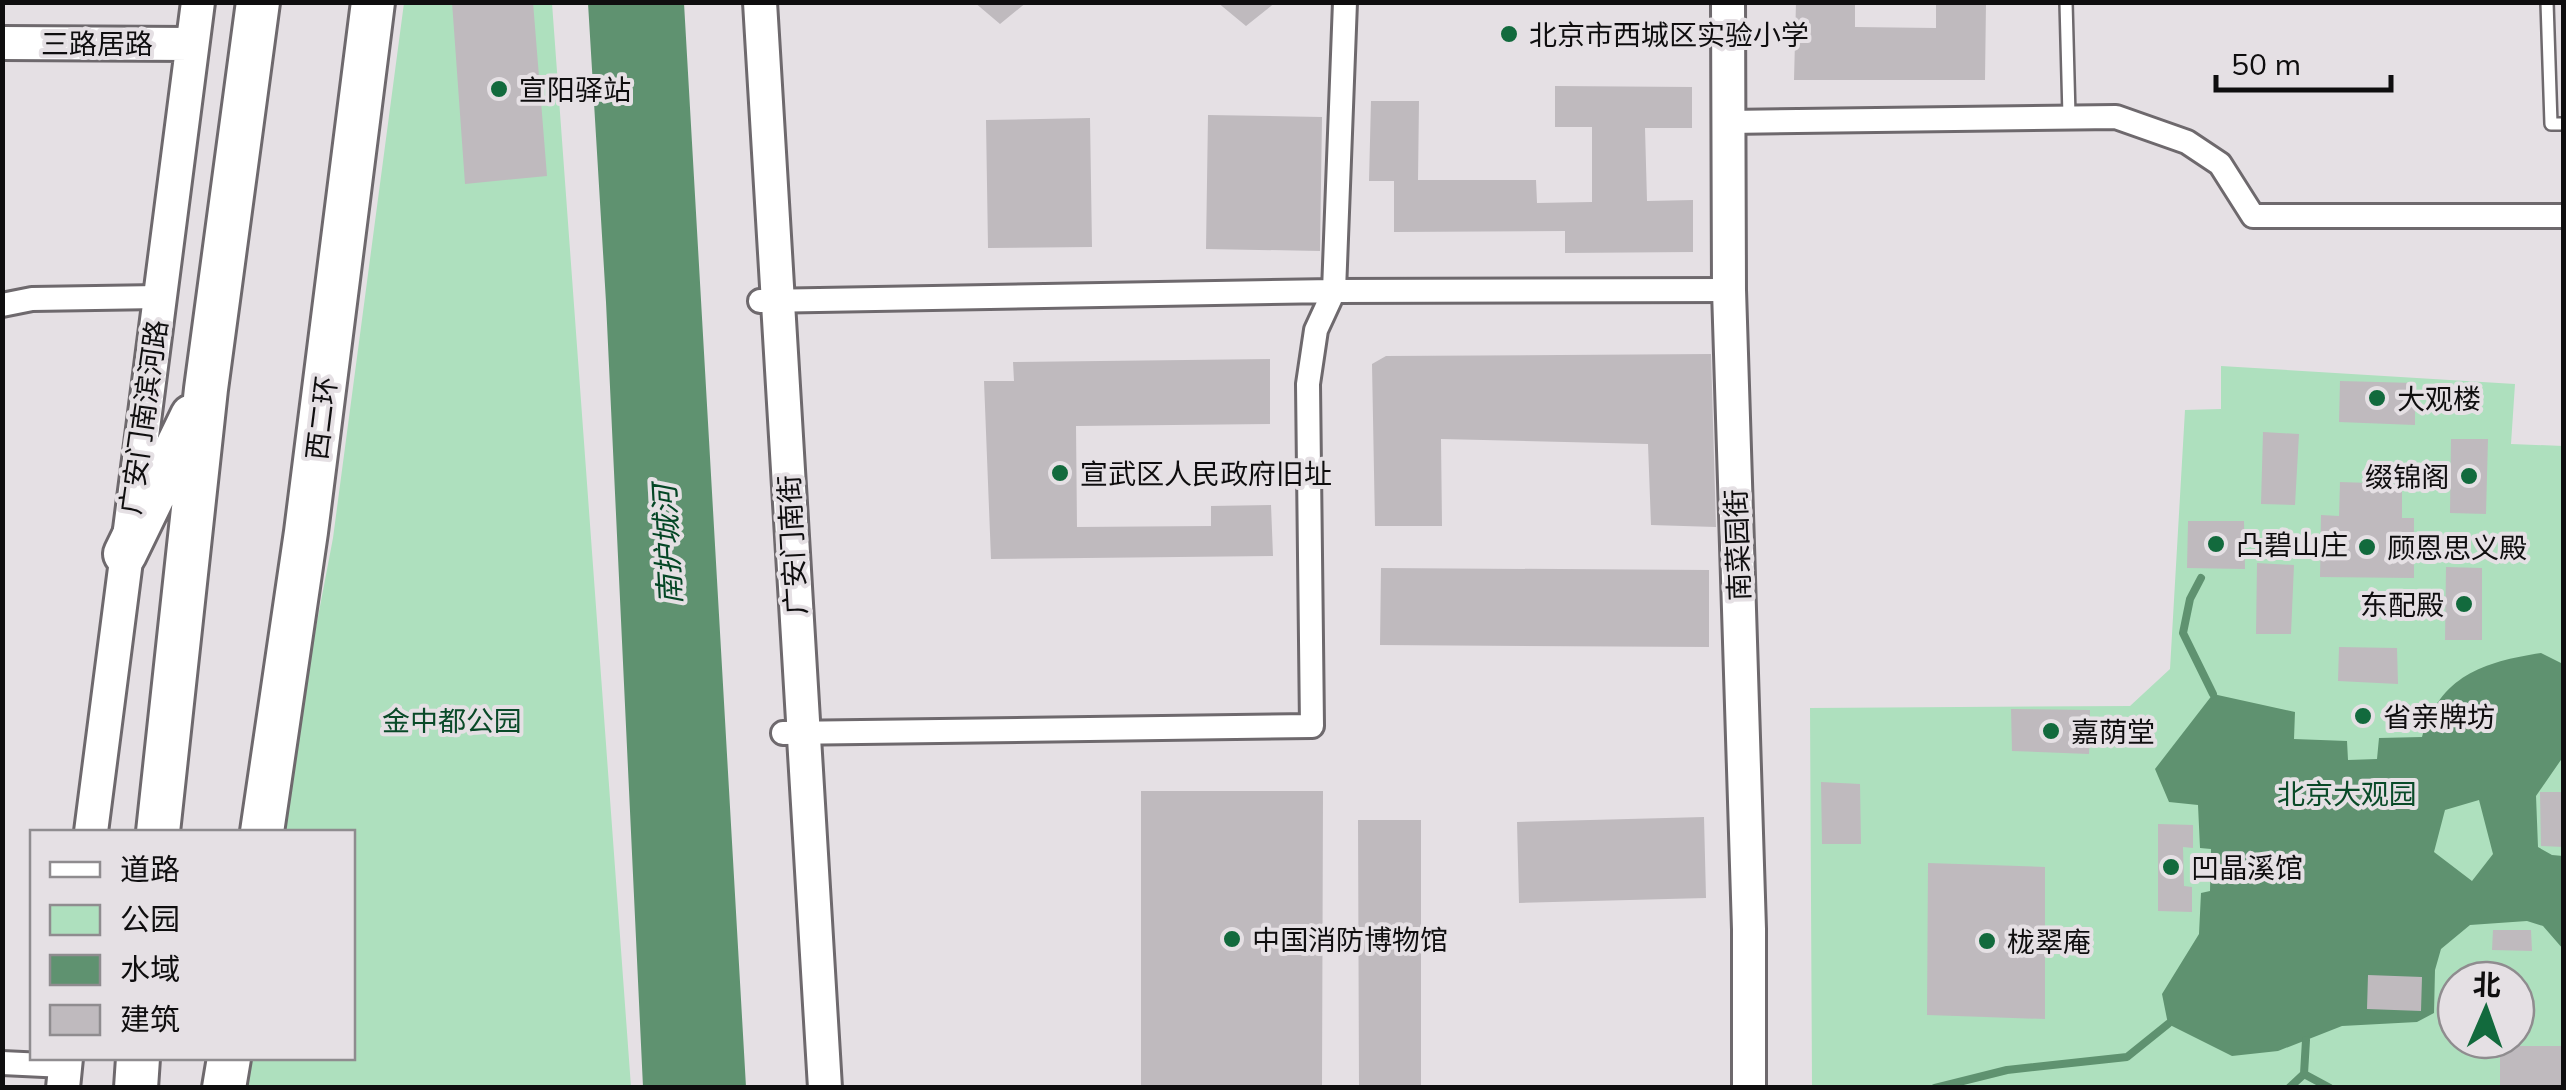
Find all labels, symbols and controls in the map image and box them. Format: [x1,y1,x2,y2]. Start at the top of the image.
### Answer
place label: 北京市西城区实验小学 [1529,17,1809,52]
marker: 北京市西城区实验小学 [1498,23,1520,45]
street label: 三路居路 [41,26,153,61]
scale bar [2216,30,2391,92]
text: 50 m [2231,45,2301,83]
place label: 宣阳驿站 [519,72,631,107]
marker: 宣阳驿站 [488,78,510,100]
street label: 广安门南滨河路 [112,318,174,516]
street label: 西二环 [299,374,343,462]
place label: 大观楼 [2397,381,2481,416]
marker: 大观楼 [2366,387,2388,409]
place label: 宣武区人民政府旧址 [1080,456,1332,491]
place label: 缀锦阁 [2365,459,2449,494]
marker: 宣武区人民政府旧址 [1049,462,1071,484]
marker: 缀锦阁 [2458,465,2480,487]
street label: 广安门南街 [771,474,813,616]
water label: 南护城河 [645,479,689,606]
street label: 南菜园街 [1718,488,1756,602]
place label: 凸碧山庄 [2236,527,2348,562]
place label: 顾恩思义殿 [2387,530,2527,565]
marker: 凸碧山庄 [2205,533,2227,555]
marker: 顾恩思义殿 [2356,536,2378,558]
place label: 东配殿 [2360,587,2444,622]
marker: 东配殿 [2453,593,2475,615]
place label: 省亲牌坊 [2383,699,2495,734]
park label: 金中都公园 [382,703,522,738]
marker: 省亲牌坊 [2352,705,2374,727]
place label: 嘉荫堂 [2071,714,2155,749]
marker: 嘉荫堂 [2040,720,2062,742]
park label: 北京大观园 [2277,776,2417,811]
legend [30,830,355,1060]
text: 道路 [120,850,180,888]
place label: 凹晶溪馆 [2191,850,2303,885]
marker: 凹晶溪馆 [2160,856,2182,878]
text: 公园 [120,900,180,938]
place label: 中国消防博物馆 [1252,922,1448,957]
place label: 栊翠庵 [2007,924,2091,959]
marker: 中国消防博物馆 [1221,928,1243,950]
marker: 栊翠庵 [1976,930,1998,952]
text: 水域 [120,950,180,988]
north arrow [2436,960,2536,1060]
text: 北 [2472,967,2501,1002]
text: 建筑 [120,1000,180,1038]

